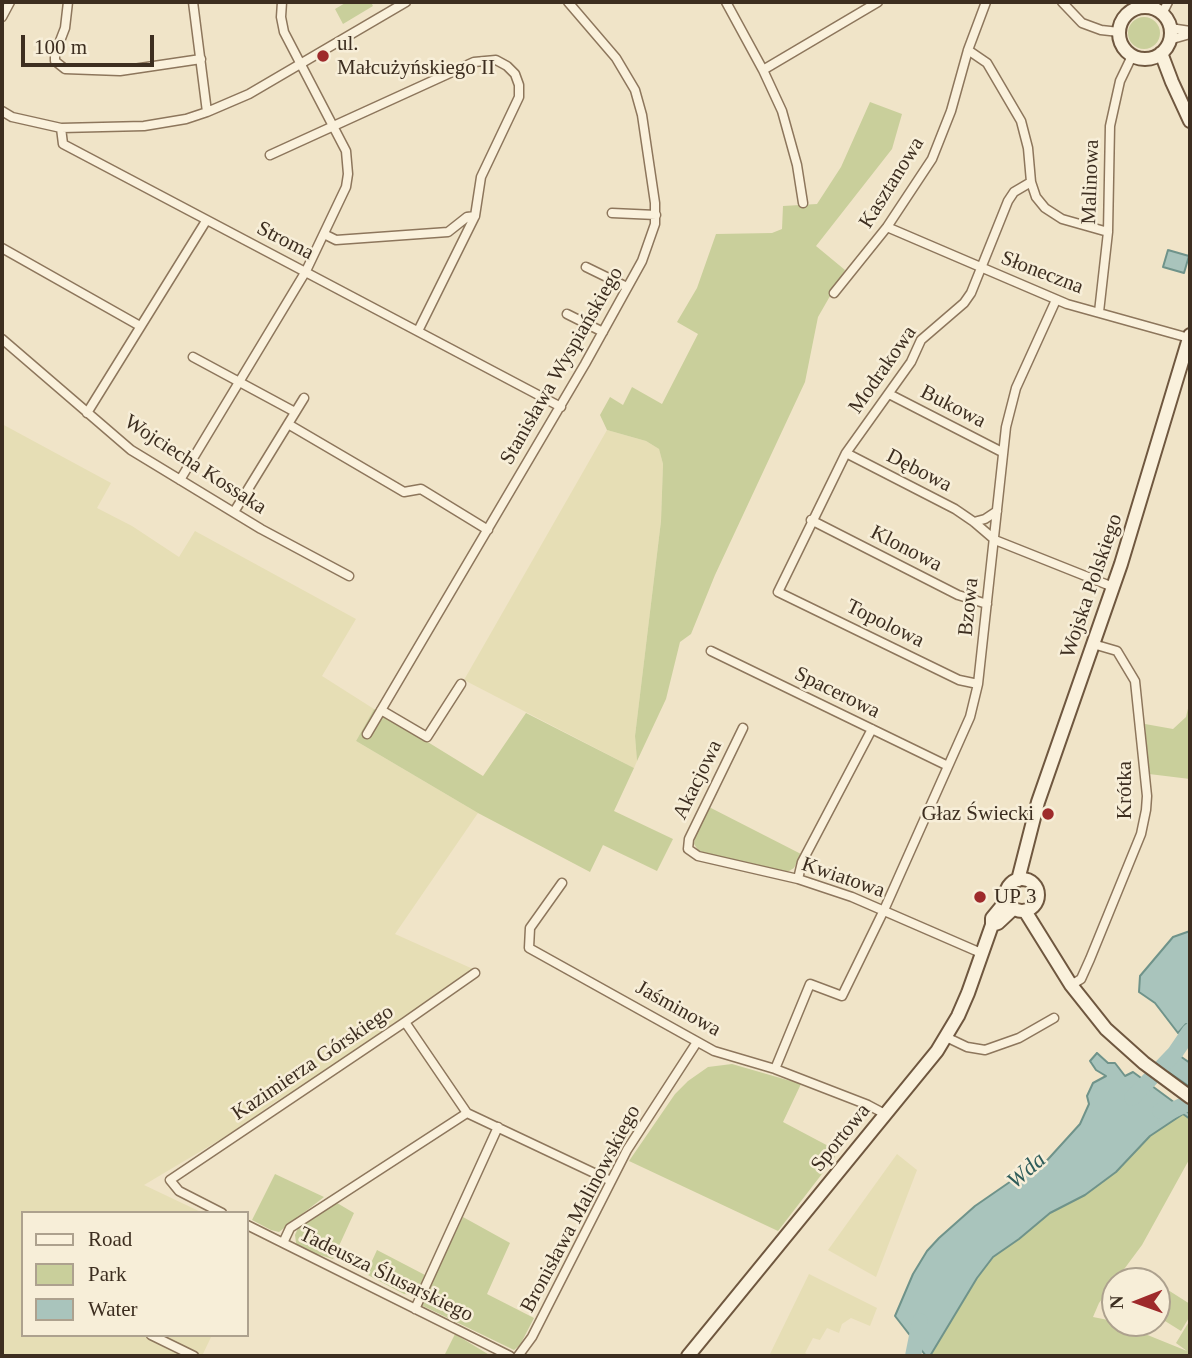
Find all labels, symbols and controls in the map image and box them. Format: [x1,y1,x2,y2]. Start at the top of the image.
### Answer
scale bar [24,21,158,65]
place label: ul. Małcużyńskiego II [337,31,495,81]
text: 100 m [34,35,87,59]
marker: ul. Małcużyńskiego II [315,48,331,64]
street label: Kasztanowa [854,133,930,233]
street label: Malinowa [1077,139,1105,225]
street label: Stroma [252,216,318,266]
street label: Słoneczna [997,246,1087,300]
street label: Stanisława Wyspiańskiego [495,263,629,469]
street label: Modrakowa [844,321,922,419]
street label: Bukowa [916,380,990,434]
street label: Wojciecha Kossaka [119,410,271,520]
street label: Dębowa [882,444,956,498]
street label: Wojska Polskiego [1056,511,1128,661]
street label: Klonowa [866,520,946,578]
street label: Bzowa [953,577,985,637]
street label: Topolowa [842,594,928,654]
street label: Spacerowa [790,661,884,725]
street label: Akacjowa [668,736,728,824]
street label: Krótka [1112,761,1138,819]
place label: Głaz Świecki [921,801,1034,827]
marker: Głaz Świecki [1040,806,1056,822]
street label: Kwiatowa [798,852,888,904]
place label: UP 3 [994,884,1037,910]
marker: UP 3 [972,889,988,905]
street label: Jaśminowa [631,975,725,1043]
street label: Kazimierza Górskiego [227,1000,399,1126]
street label: Sportowa [806,1099,876,1177]
street label: Bronisława Malinowskiego [516,1101,646,1317]
water label: Wda [1002,1147,1052,1195]
legend [21,1211,248,1337]
street label: Tadeusza Ślusarskiego [295,1222,477,1328]
text: Road [88,1227,132,1251]
text: Park [88,1262,127,1286]
north arrow [1101,1267,1171,1337]
text: N [1106,1295,1127,1309]
text: Water [88,1297,138,1321]

